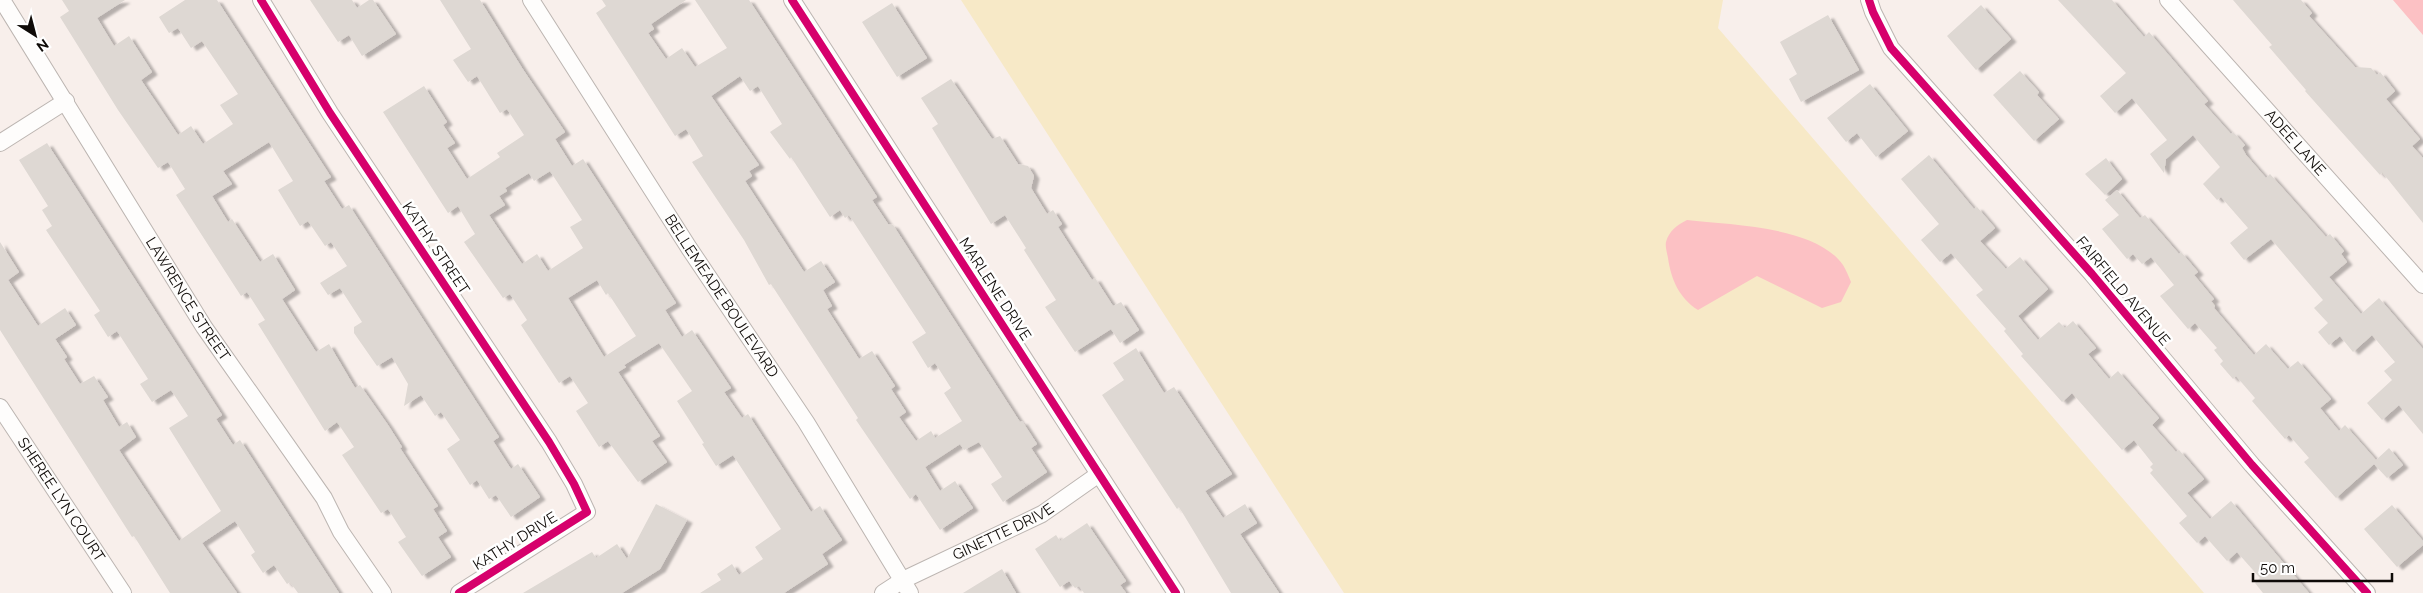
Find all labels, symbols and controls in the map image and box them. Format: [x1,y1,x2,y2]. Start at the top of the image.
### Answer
north arrow [10,10,60,60]
text: N [34,36,52,55]
street label: ADEE LANE [2261,106,2330,179]
street label: KATHY STREET [398,198,474,298]
street label: BELLEMEADE BOULEVARD [661,211,783,381]
street label: FAIRFIELD AVENUE [2072,233,2174,349]
street label: LAWRENCE STREET [142,234,234,364]
street label: MARLENE DRIVE [955,234,1035,344]
street label: SHEREE LYN COURT [14,434,109,565]
street label: GINETTE DRIVE [950,500,1057,564]
street label: KATHY DRIVE [470,508,560,574]
scale bar [2253,550,2392,582]
text: 50 m [2260,559,2295,577]

